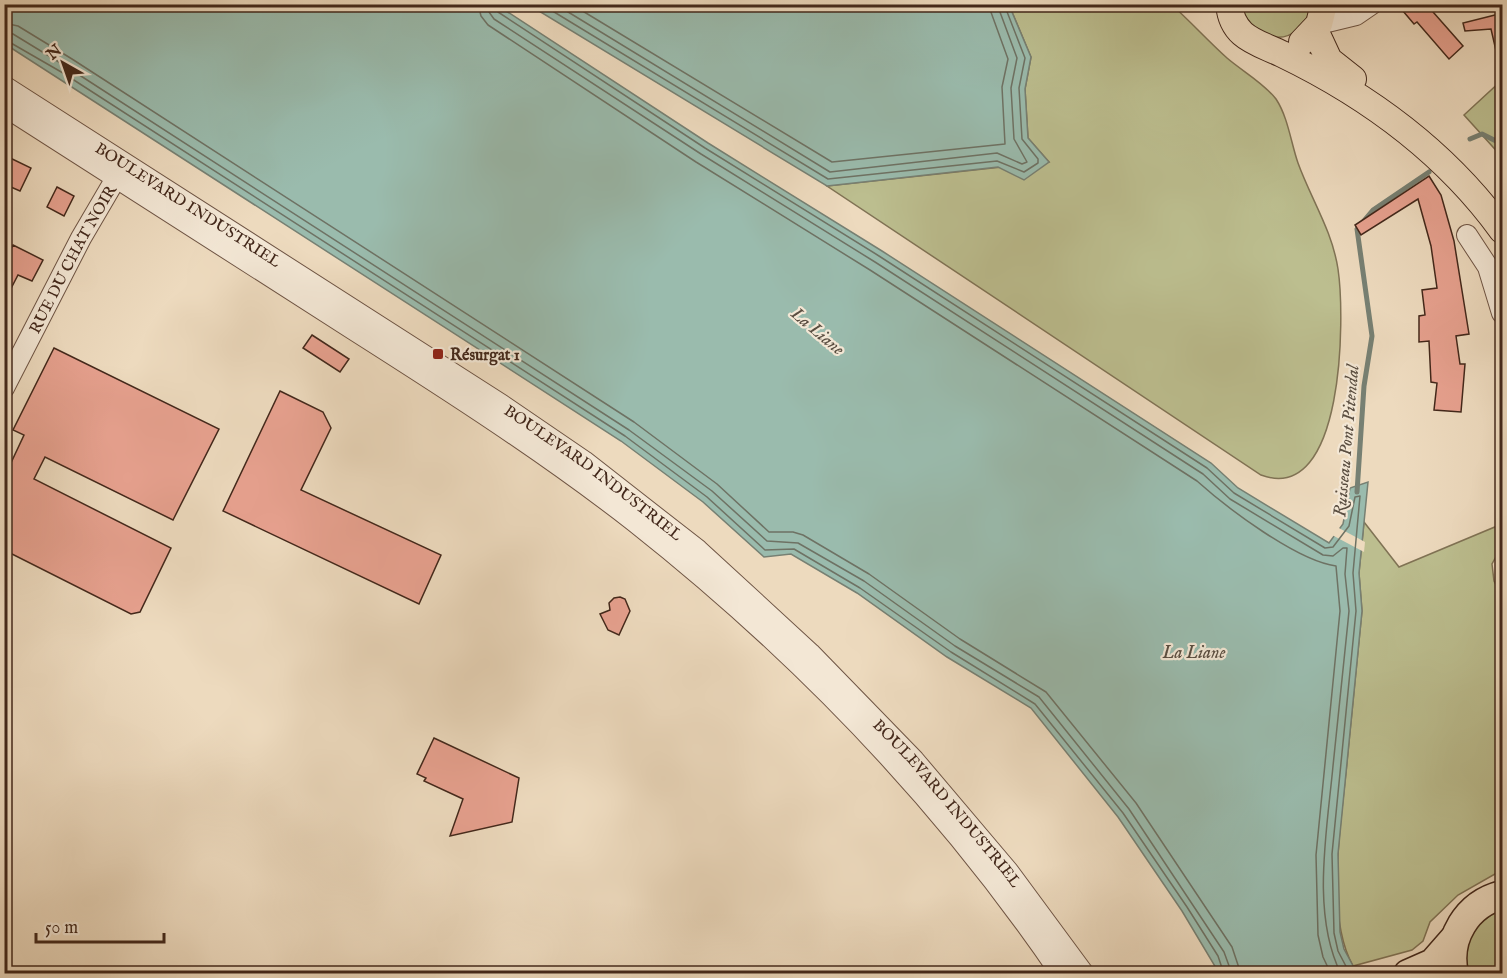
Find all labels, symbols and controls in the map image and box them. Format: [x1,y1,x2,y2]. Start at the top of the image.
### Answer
north arrow [33,33,93,93]
text: N [42,41,66,66]
street label: BOULEVARD INDUSTRIEL [91,139,284,273]
street label: RUE DU CHAT NOIR [26,181,122,337]
water label: La Liane [785,302,849,361]
place label: Résurgat 1 [450,346,520,366]
marker: Résurgat 1 [431,347,445,361]
water label: Ruisseau Pont Pitendal [1329,362,1366,518]
street label: BOULEVARD INDUSTRIEL [500,401,686,546]
water label: La Liane [1162,642,1225,665]
street label: BOULEVARD INDUSTRIEL [868,716,1025,892]
scale bar [36,906,164,944]
text: 50 m [45,917,78,940]

